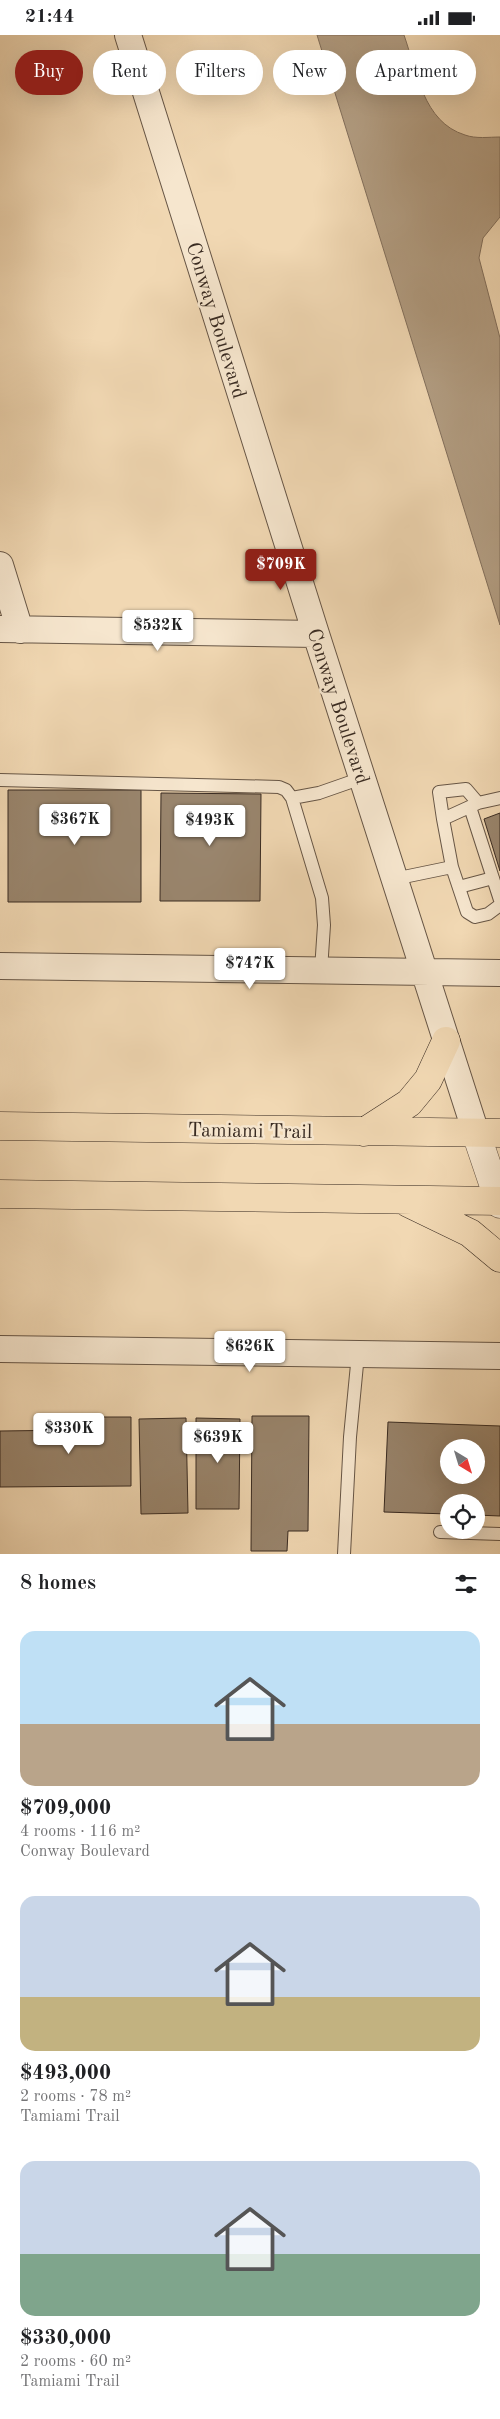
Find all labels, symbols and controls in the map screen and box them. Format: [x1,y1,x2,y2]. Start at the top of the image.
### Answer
text: 21:44 [25,8,74,27]
chip: Buy [15,50,83,95]
chip: Rent [93,50,166,95]
chip: Filters [176,50,263,95]
chip: New [273,50,346,95]
chip: Apartment [356,50,476,95]
street label: Conway Boulevard [182,240,248,401]
pin: $709K [246,549,316,591]
text: $709K [256,557,306,573]
pin: $532K [123,609,193,652]
text: $532K [133,618,183,634]
street label: Conway Boulevard [303,626,372,787]
pin: $367K [40,803,110,846]
pin: $493K [175,805,245,847]
text: $367K [50,812,100,828]
text: $493K [185,813,235,829]
pin: $747K [215,947,285,990]
text: $747K [225,956,275,972]
street label: Tamiami Trail [188,1121,312,1143]
pin: $626K [215,1331,285,1373]
text: $626K [225,1339,275,1355]
pin: $330K [34,1413,104,1455]
text: $330K [44,1421,94,1437]
pin: $639K [183,1421,253,1464]
text: $639K [193,1430,243,1446]
north arrow [440,1439,485,1484]
map controls [440,1439,485,1539]
button: locate [440,1494,485,1539]
icon: filters [452,1570,480,1598]
text: 8 homes [20,1573,96,1594]
icon: home [205,1664,295,1754]
text: $709,000 [20,1798,111,1819]
text: 4 rooms · 116 m² [20,1824,140,1840]
text: Conway Boulevard [20,1844,150,1860]
icon: home [205,1929,295,2019]
text: $493,000 [20,2063,111,2084]
text: 2 rooms · 78 m² [20,2089,131,2105]
text: Tamiami Trail [20,2109,119,2125]
icon: home [205,2194,295,2284]
text: $330,000 [20,2328,111,2349]
text: 2 rooms · 60 m² [20,2354,131,2370]
text: Tamiami Trail [20,2374,119,2390]

